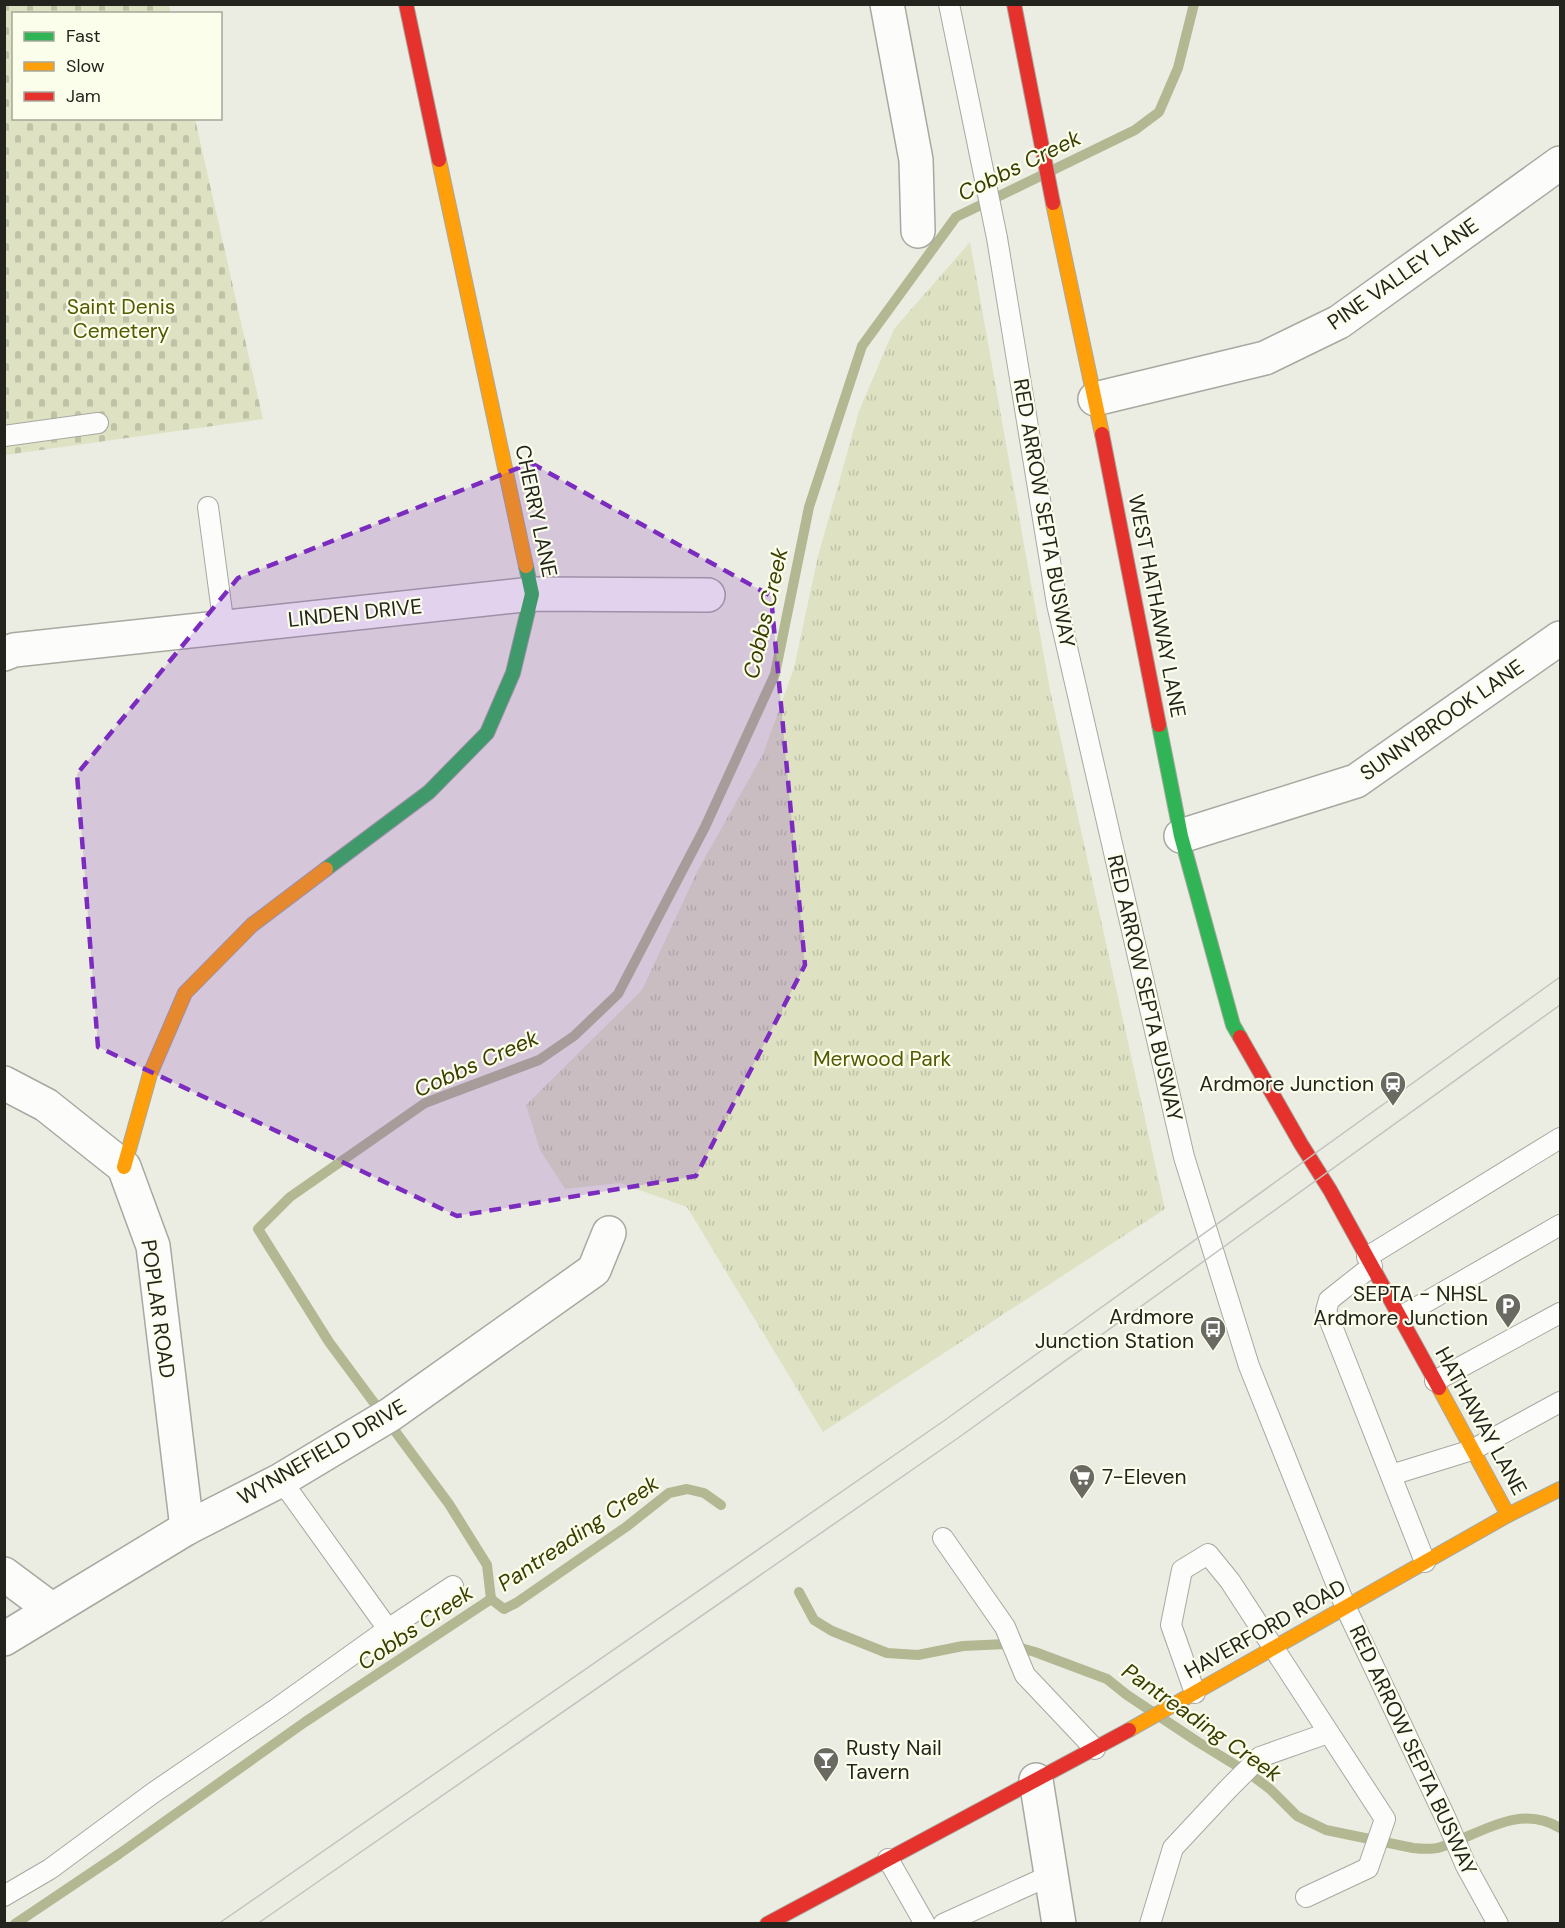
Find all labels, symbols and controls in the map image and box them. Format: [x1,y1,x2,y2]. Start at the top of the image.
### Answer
legend [12,12,222,120]
text: Fast [66,24,101,48]
text: Slow [66,54,105,78]
text: Jam [66,84,101,108]
water label: Cobbs Creek [953,123,1086,208]
street label: PINE VALLEY LANE [1322,211,1484,337]
park label: Saint Denis Cemetery [67,293,175,345]
street label: RED ARROW SEPTA BUSWAY [1007,376,1081,650]
street label: CHERRY LANE [508,442,564,580]
street label: WEST HATHAWAY LANE [1122,492,1192,720]
water label: Cobbs Creek [736,544,795,681]
street label: LINDEN DRIVE [287,592,423,634]
street label: SUNNYBROOK LANE [1354,653,1530,787]
street label: RED ARROW SEPTA BUSWAY [1101,852,1189,1124]
water label: Cobbs Creek [409,1023,544,1104]
park label: Merwood Park [813,1045,951,1073]
station icon: Ardmore Junction [1378,1069,1408,1107]
place label: Ardmore Junction [1199,1070,1374,1098]
street label: POPLAR ROAD [134,1238,182,1380]
place label: SEPTA - NHSL Ardmore Junction [1313,1280,1488,1332]
parking icon: SEPTA - NHSL Ardmore Junction [1493,1291,1523,1329]
place label: Ardmore Junction Station [1035,1303,1194,1355]
bus stop icon: Ardmore Junction Station [1198,1314,1228,1352]
street label: HATHAWAY LANE [1429,1342,1533,1500]
street label: WYNNEFIELD DRIVE [233,1392,411,1512]
supermarket icon: 7-Eleven [1067,1462,1097,1500]
place label: 7-Eleven [1102,1463,1186,1491]
water label: Pantreading Creek [492,1468,665,1598]
street label: HAVERFORD ROAD [1179,1573,1351,1685]
water label: Cobbs Creek [352,1578,479,1677]
street label: RED ARROW SEPTA BUSWAY [1343,1621,1483,1879]
water label: Pantreading Creek [1116,1656,1288,1789]
place label: Rusty Nail Tavern [846,1734,942,1786]
bar icon: Rusty Nail Tavern [811,1745,841,1783]

